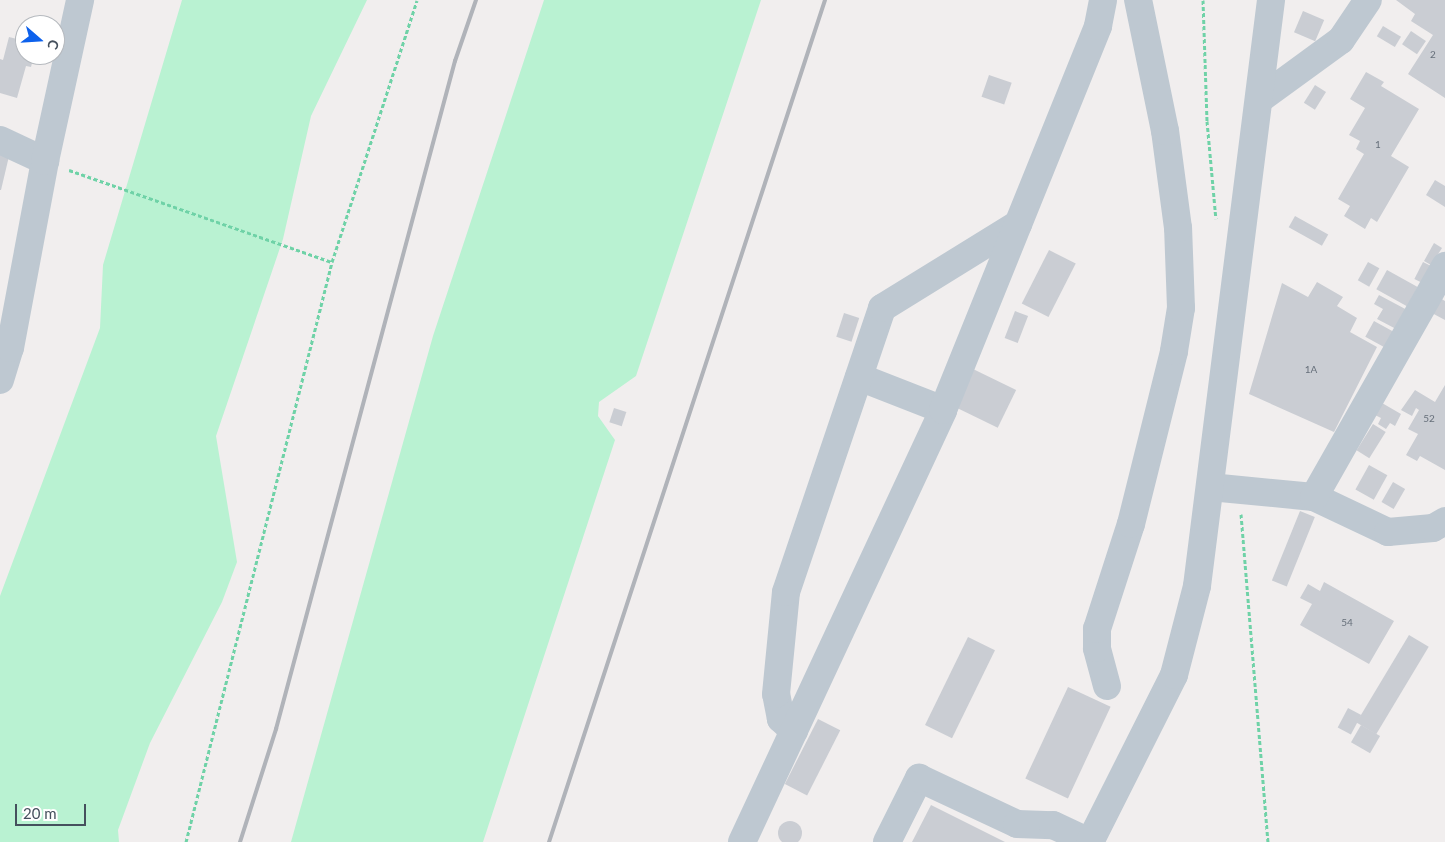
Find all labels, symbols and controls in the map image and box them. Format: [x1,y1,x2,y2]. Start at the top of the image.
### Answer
north arrow [15,15,65,65]
text: С [44,38,63,52]
house number: 2 [1430,49,1436,61]
house number: 1 [1375,139,1381,151]
house number: 1А [1305,364,1317,376]
house number: 52 [1423,413,1435,425]
house number: 54 [1341,617,1353,629]
scale bar [18,794,89,826]
text: 20 m [23,804,57,822]

